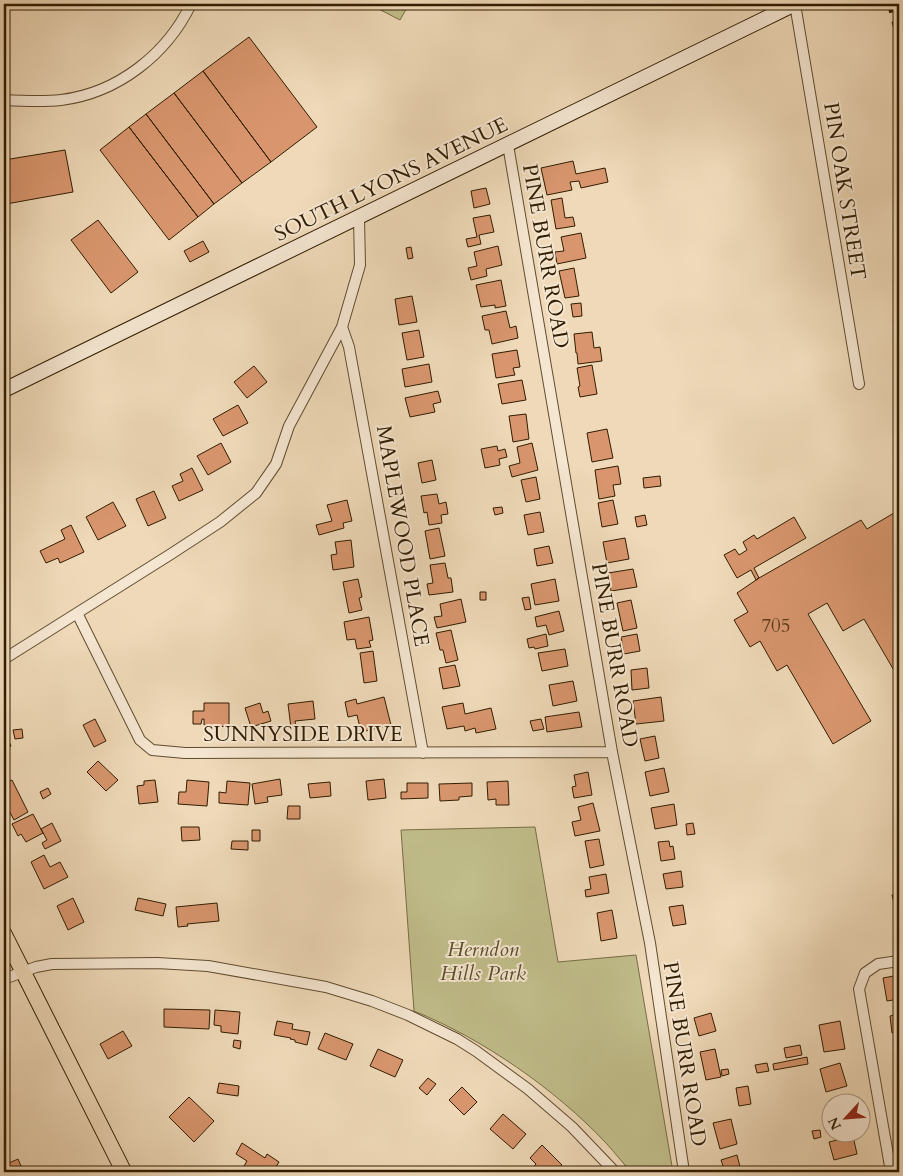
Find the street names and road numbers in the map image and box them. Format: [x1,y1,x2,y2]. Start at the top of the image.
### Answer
street label: PIN OAK STREET [816,100,873,282]
street label: SOUTH LYONS AVENUE [270,110,513,249]
street label: PINE BURR ROAD [515,162,576,351]
street label: MAPLEWOOD PLACE [369,423,436,649]
street label: PINE BURR ROAD [584,561,645,750]
street label: SUNNYSIDE DRIVE [203,720,403,749]
street label: PINE BURR ROAD [656,959,713,1149]

